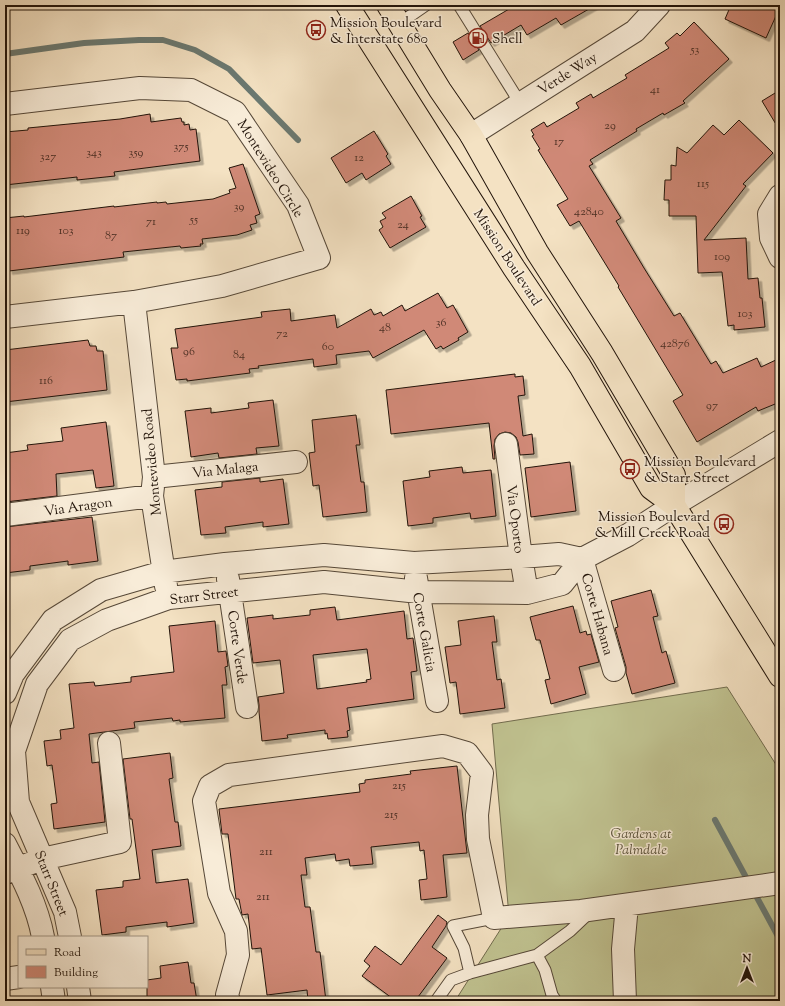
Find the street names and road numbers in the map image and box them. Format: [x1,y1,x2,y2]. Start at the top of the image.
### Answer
street label: Verde Way [534,48,602,101]
street label: Montevideo Circle [231,116,308,222]
street label: Mission Boulevard [467,206,545,311]
street label: Montevideo Road [138,407,168,516]
street label: Via Malaga [191,458,260,484]
street label: Via Oporto [500,484,528,555]
street label: Via Aragon [43,493,114,523]
street label: Corte Habana [575,571,617,658]
street label: Starr Street [169,583,240,611]
street label: Corte Galicia [406,591,440,674]
street label: Corte Verde [221,609,251,685]
street label: Starr Street [28,848,72,920]

